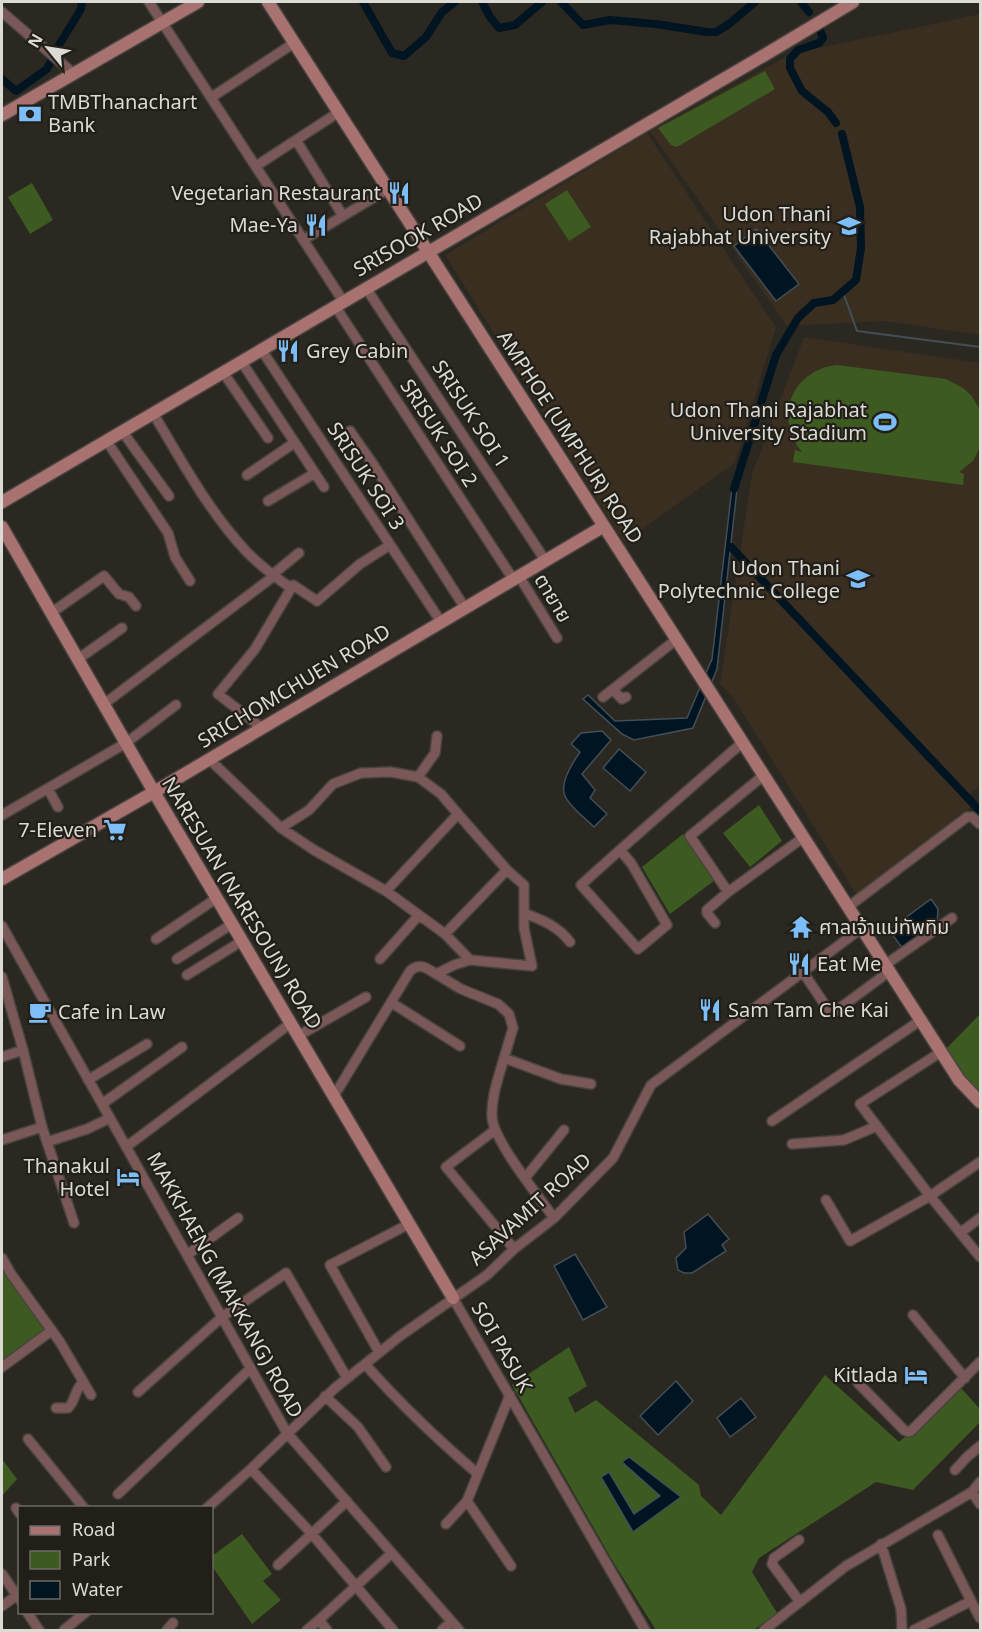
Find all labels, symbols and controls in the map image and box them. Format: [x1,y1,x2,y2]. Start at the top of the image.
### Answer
north arrow [18,18,78,78]
text: N [22,29,48,52]
place label: TMBThanachart Bank [48,88,197,138]
bank icon: TMBThanachart Bank [17,101,43,127]
place label: Vegetarian Restaurant [171,179,381,206]
restaurant icon: Vegetarian Restaurant [386,180,412,206]
street label: SRISOOK ROAD [348,187,487,283]
place label: Udon Thani Rajabhat University [649,200,832,250]
place label: Mae-Ya [229,211,298,238]
restaurant icon: Mae-Ya [303,212,329,238]
school or university icon: Udon Thani Rajabhat University [836,213,862,239]
street label: AMPHOE (UMPHUR) ROAD [491,325,649,548]
place label: Grey Cabin [306,337,408,364]
restaurant icon: Grey Cabin [275,338,301,364]
street label: SRISUK SOI 1 [426,355,516,473]
street label: SRISUK SOI 2 [394,374,484,492]
place label: Udon Thani Rajabhat University Stadium [670,396,867,446]
sports icon: Udon Thani Rajabhat University Stadium [872,409,898,435]
street label: SRISUK SOI 3 [321,417,411,535]
place label: Udon Thani Polytechnic College [658,554,840,604]
school or university icon: Udon Thani Polytechnic College [845,566,871,592]
street label: ตายาย [528,568,579,627]
street label: SRICHOMCHUEN ROAD [192,617,395,754]
street label: NARESUAN (NARESOUN) ROAD [156,771,329,1034]
place label: 7-Eleven [18,816,97,843]
supermarket icon: 7-Eleven [102,817,128,843]
place label: ศาลเจ้าแม่ทัพทิม [819,913,949,940]
temple icon: ศาลเจ้าแม่ทัพทิม [788,914,814,940]
place label: Eat Me [817,950,881,977]
restaurant icon: Eat Me [786,951,812,977]
place label: Sam Tam Che Kai [728,996,889,1023]
restaurant icon: Sam Tam Che Kai [697,997,723,1023]
place label: Cafe in Law [58,998,166,1025]
cafe icon: Cafe in Law [27,999,53,1025]
street label: ASAVAMIT ROAD [463,1146,597,1271]
street label: MAKKHAENG (MAKKANG) ROAD [141,1147,310,1422]
place label: Thanakul Hotel [24,1152,110,1202]
hotel icon: Thanakul Hotel [115,1164,141,1190]
street label: SOI PASUK [466,1297,540,1398]
place label: Kitlada [833,1361,898,1388]
hotel icon: Kitlada [903,1362,929,1388]
legend [18,1506,213,1614]
text: Road [72,1517,115,1541]
text: Park [72,1547,110,1571]
text: Water [72,1577,123,1601]

